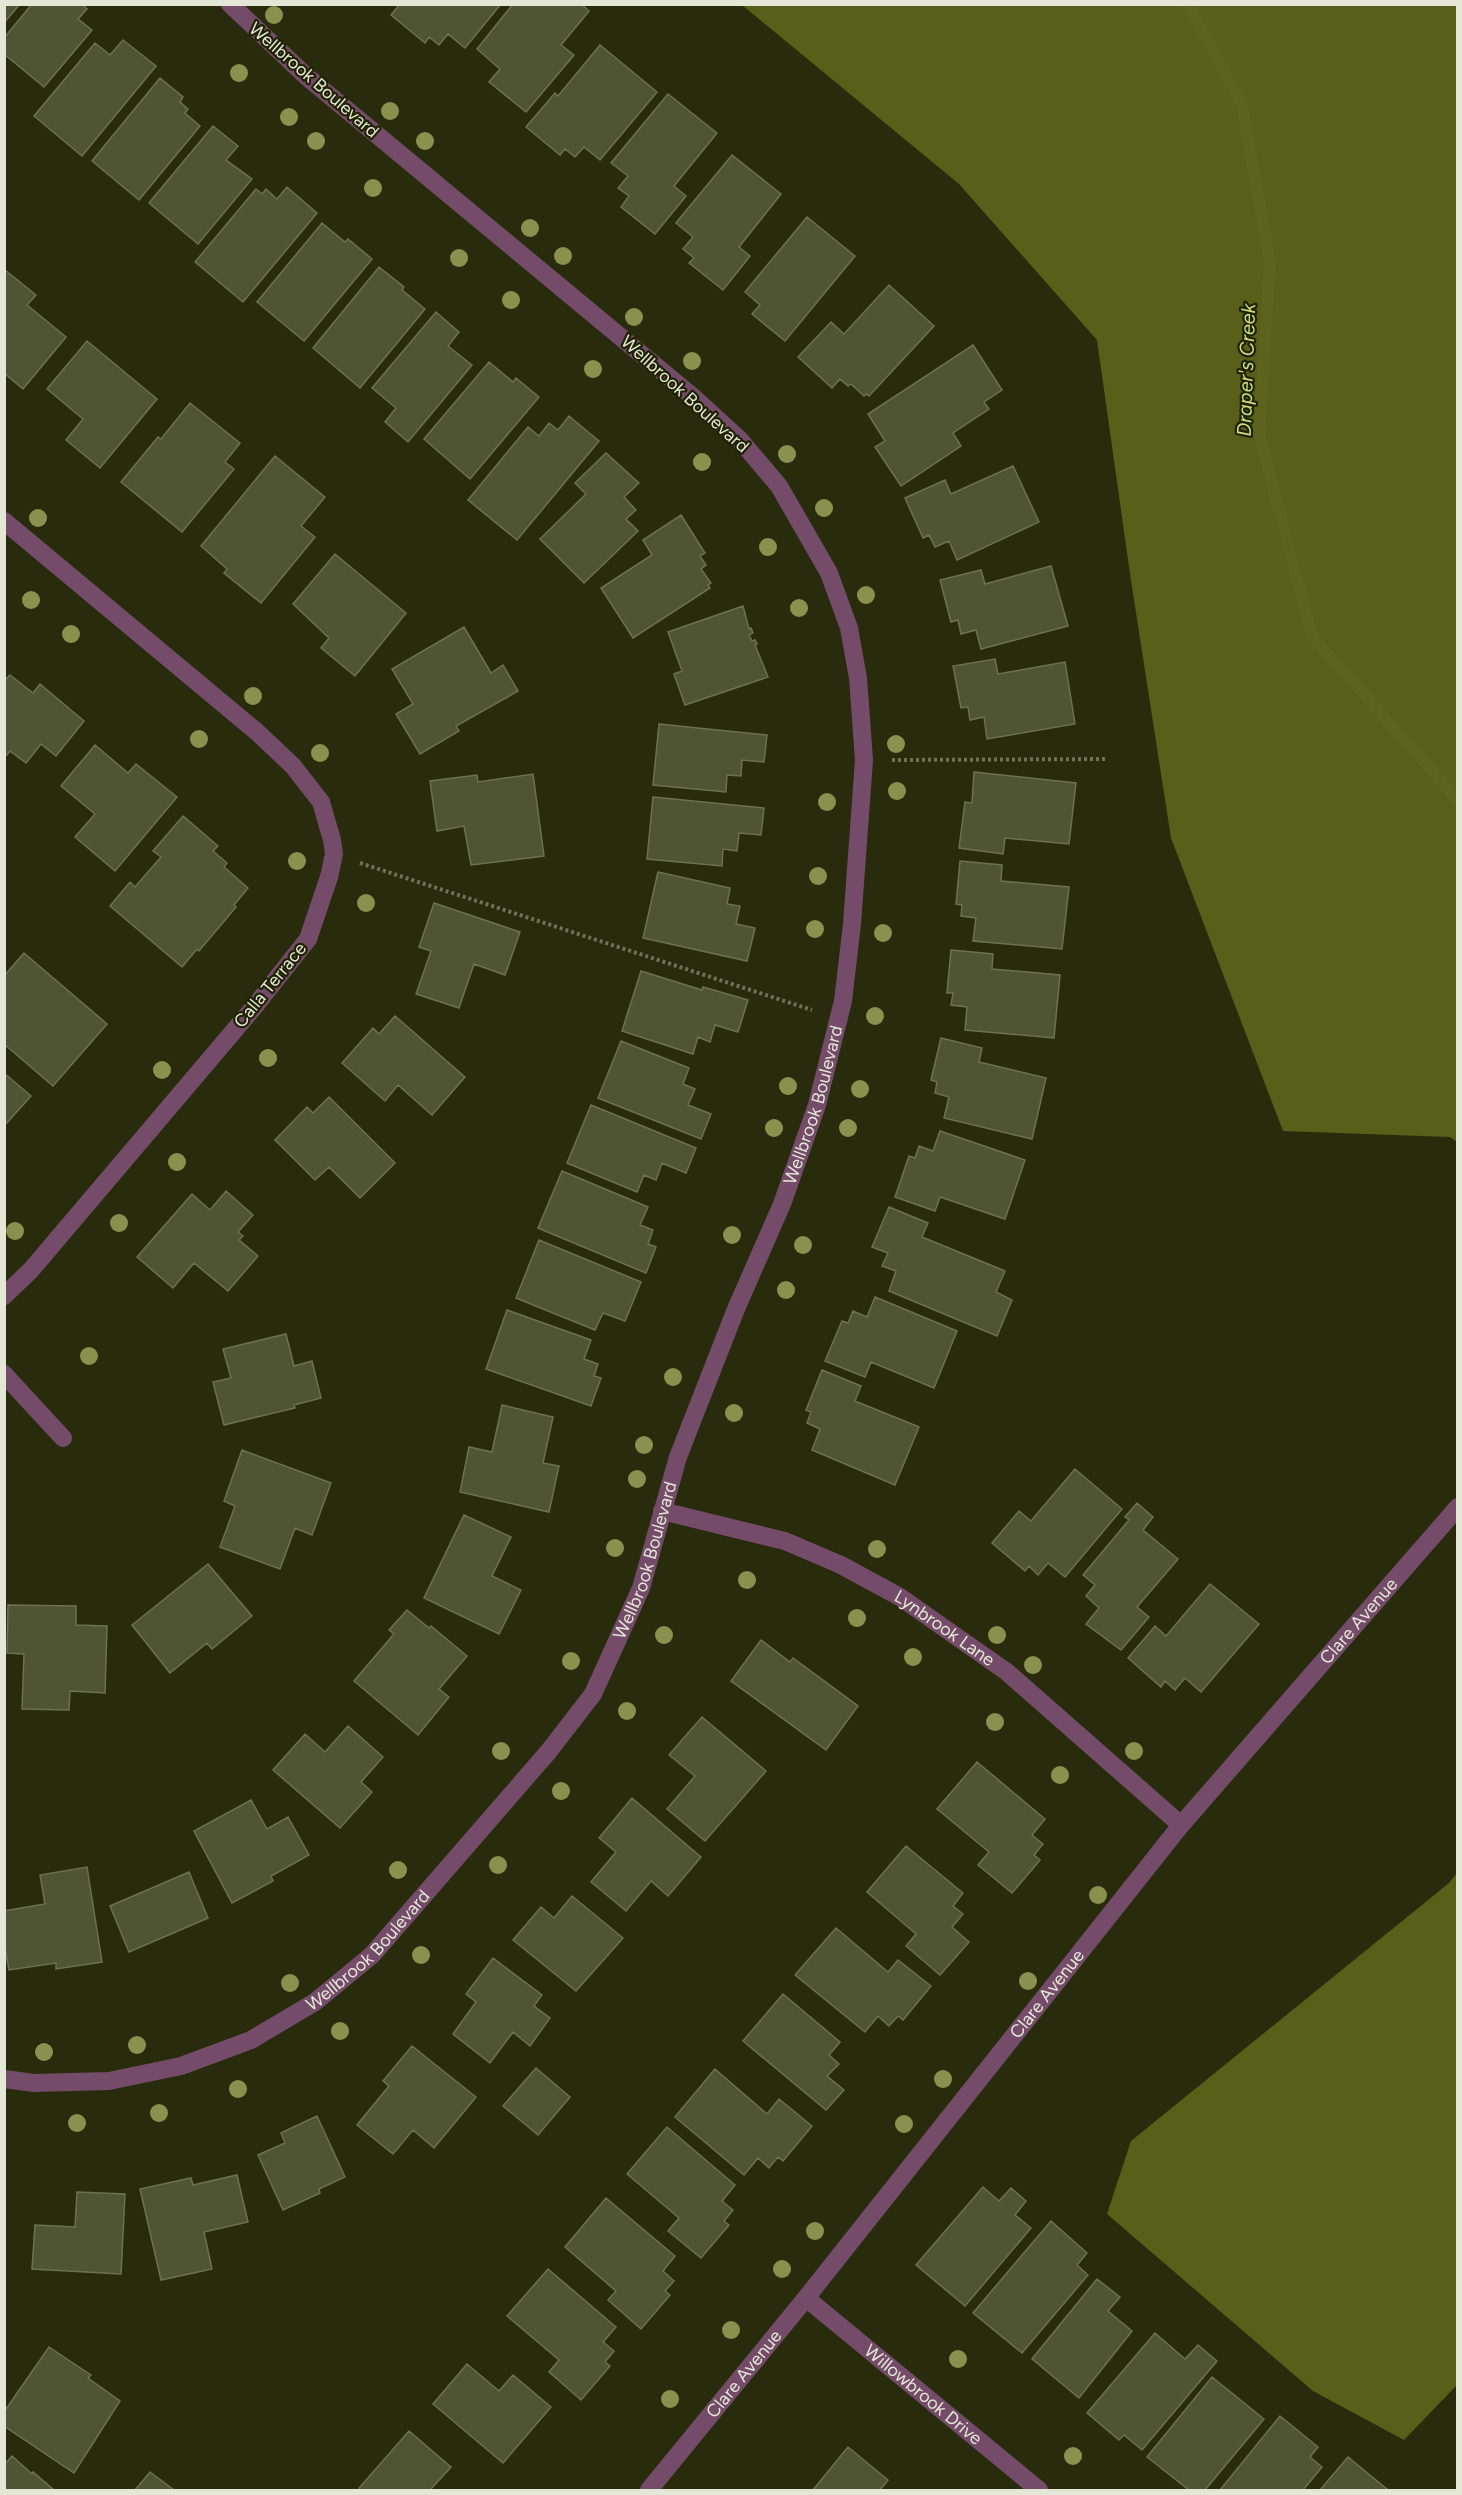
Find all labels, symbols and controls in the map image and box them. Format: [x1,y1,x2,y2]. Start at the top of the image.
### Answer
street label: Wellbrook Boulevard [245,18,383,142]
water label: Draper's Creek [1232,302,1260,437]
street label: Wellbrook Boulevard [616,331,754,457]
street label: Calla Terrace [229,938,311,1032]
street label: Wellbrook Boulevard [779,1023,847,1187]
street label: Wellbrook Boulevard [608,1479,682,1642]
street label: Clare Avenue [1315,1573,1402,1669]
street label: Lynbrook Lane [891,1585,999,1671]
street label: Wellbrook Boulevard [302,1885,435,2016]
street label: Clare Avenue [1005,1945,1089,2043]
street label: Clare Avenue [701,2325,787,2422]
street label: Willowbrook Drive [860,2340,987,2450]

